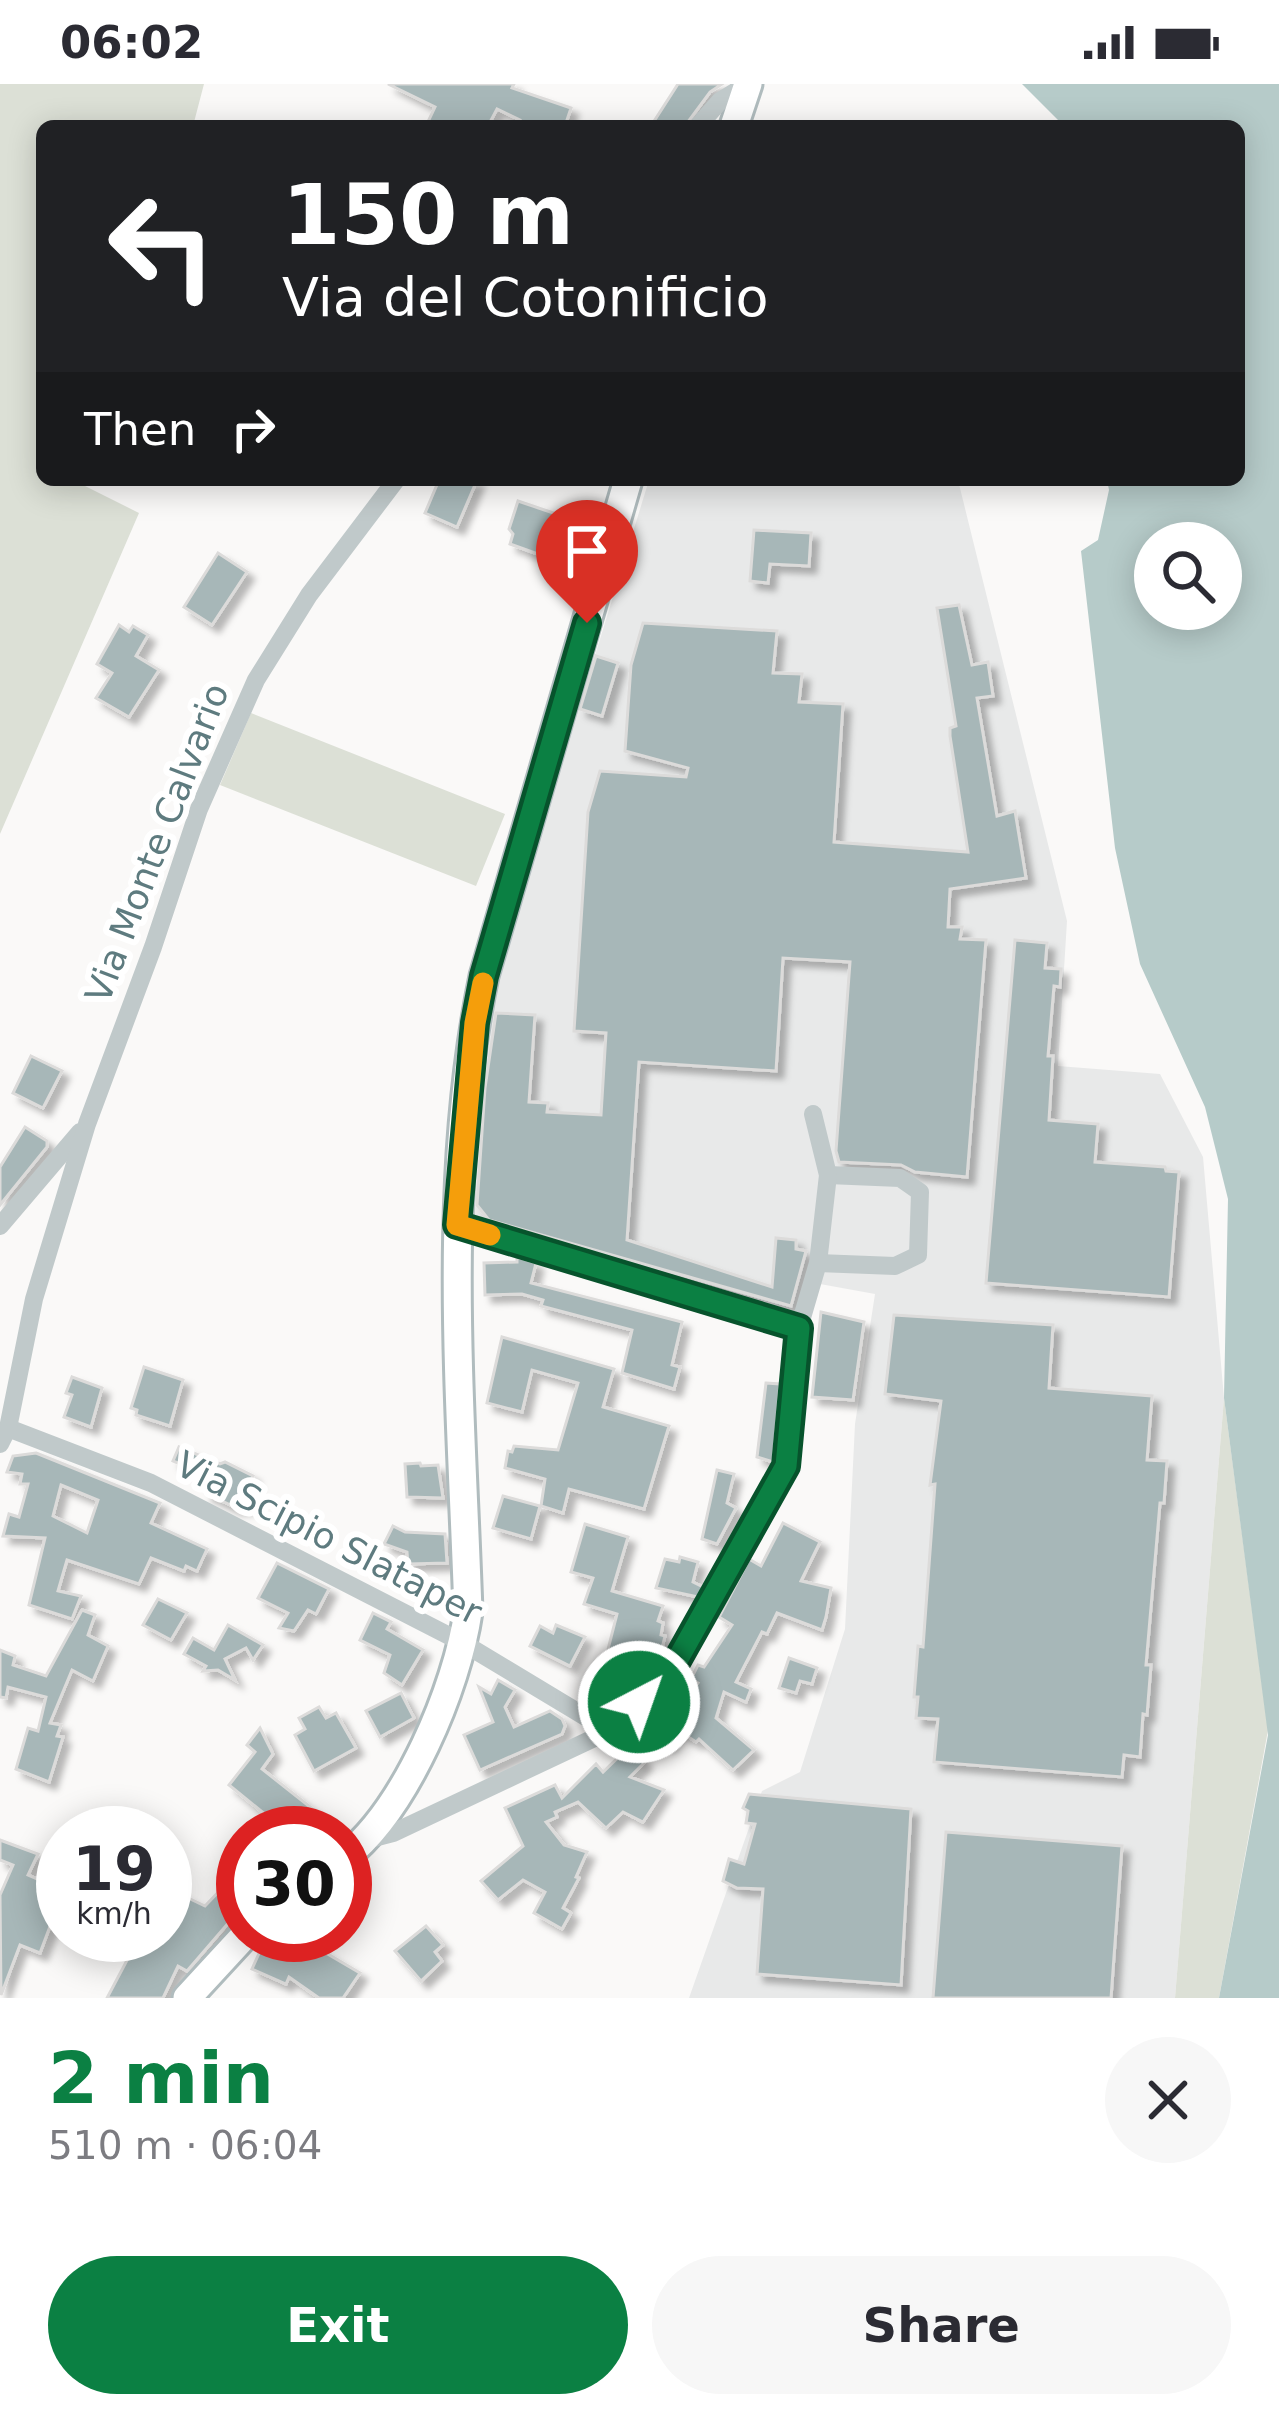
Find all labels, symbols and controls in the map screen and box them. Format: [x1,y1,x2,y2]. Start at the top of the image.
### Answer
text: 06:02 [60,16,203,69]
text: 150 m [282,166,574,264]
icon: left [84,168,240,324]
text: Via del Cotonificio [282,266,769,329]
icon: right [220,396,286,462]
text: Then [84,403,196,456]
pin [536,500,638,623]
icon: arrive [554,518,620,584]
map controls [1134,522,1242,630]
button: search [1134,522,1242,630]
street label: Via Monte Calvario [77,678,237,1008]
street label: Via Scipio Slataper [169,1443,489,1633]
position arrow [576,1639,702,1765]
speed limit sign: 30 [216,1806,372,1962]
text: 19 [72,1834,156,1904]
text: km/h [76,1896,152,1931]
text: 2 min [48,2036,274,2120]
button: close [1105,2037,1231,2163]
text: 510 m · 06:04 [48,2123,322,2168]
button: Exit [48,2256,628,2394]
button: Share [652,2256,1231,2394]

